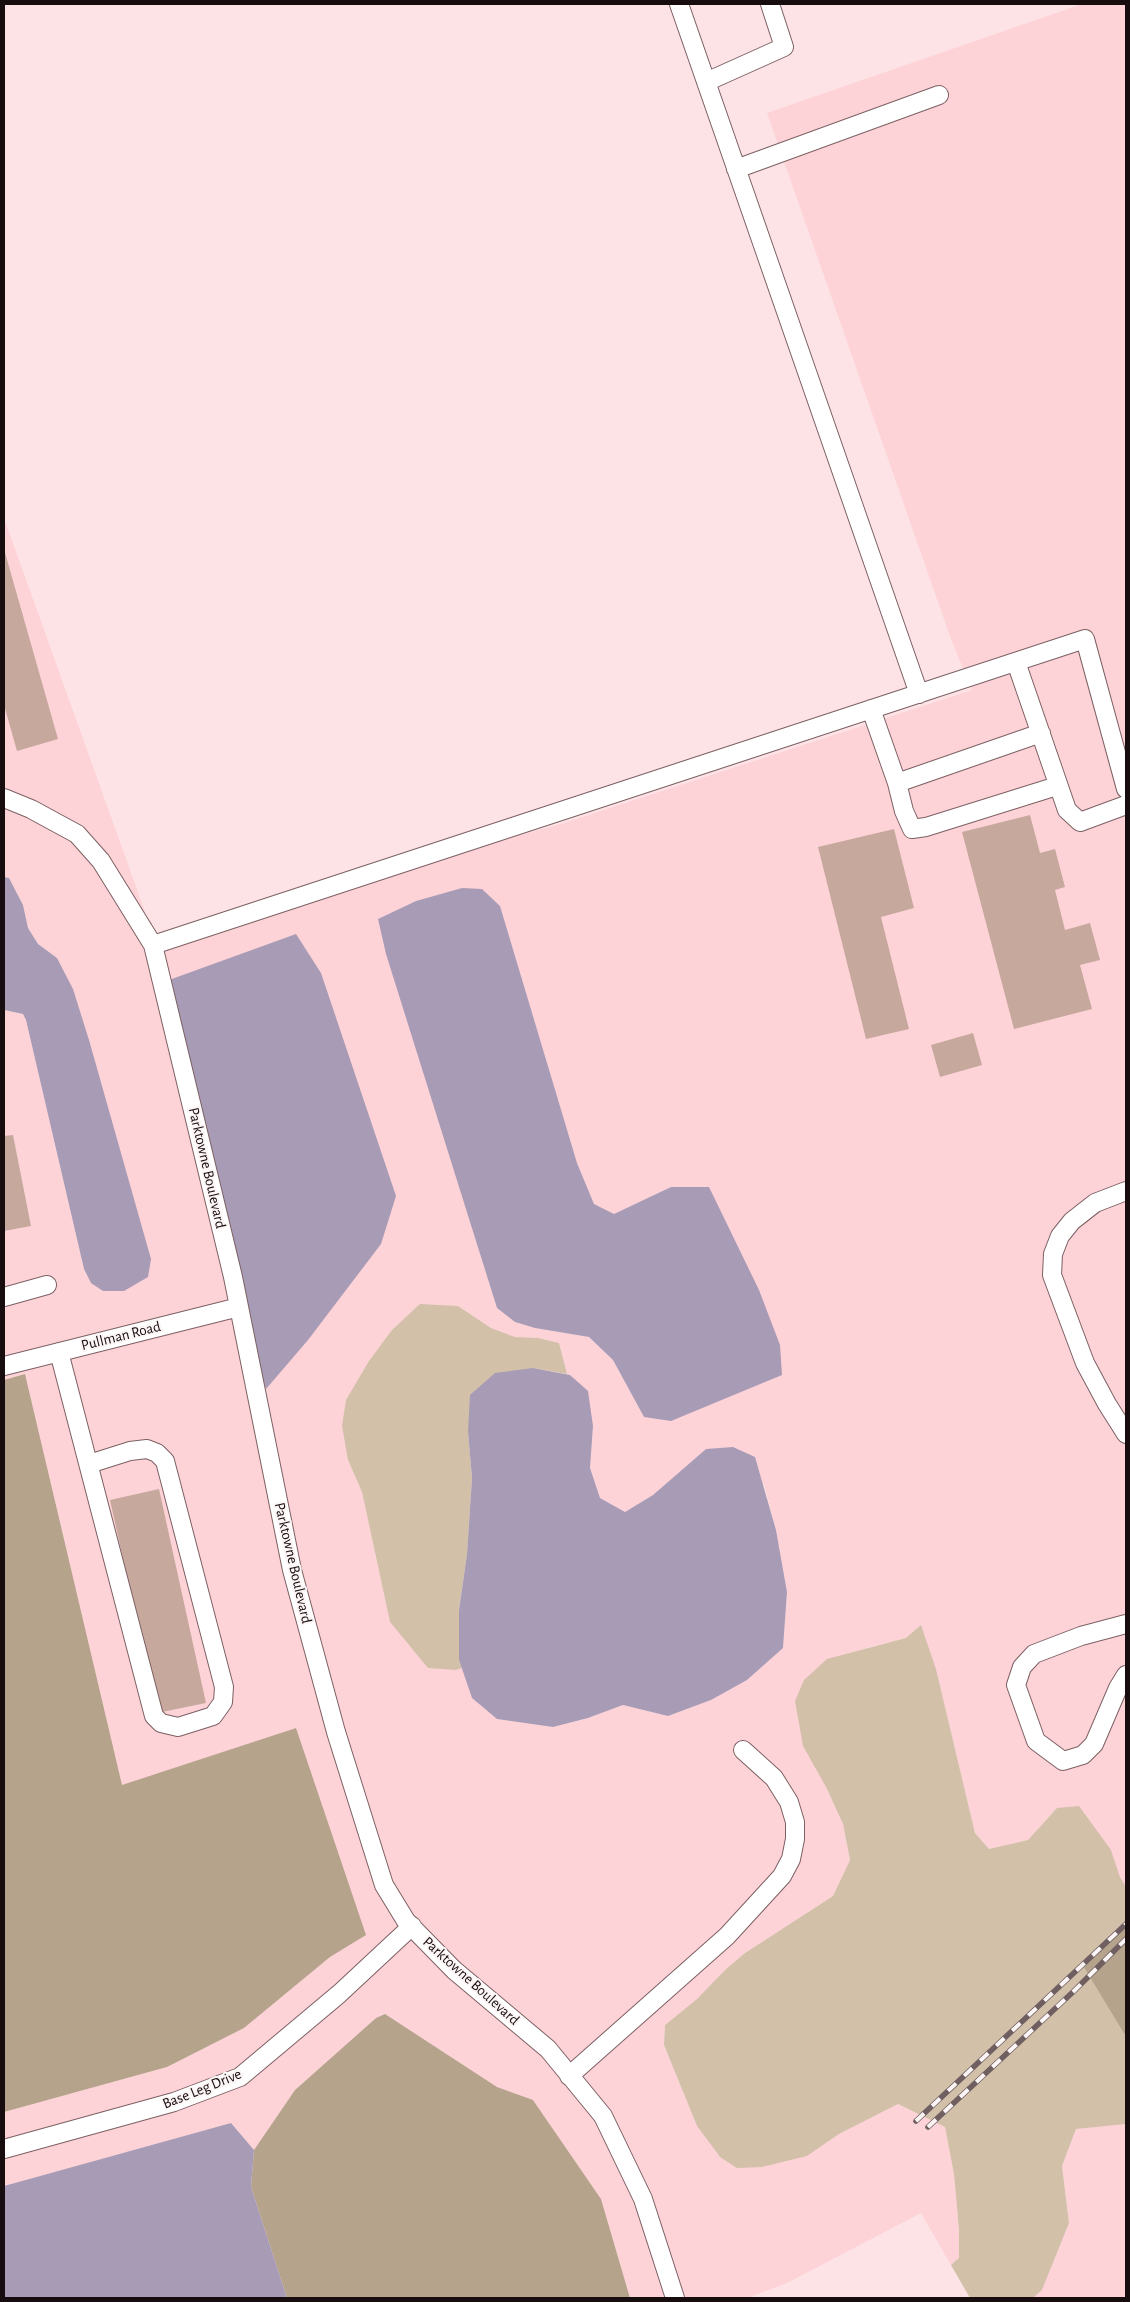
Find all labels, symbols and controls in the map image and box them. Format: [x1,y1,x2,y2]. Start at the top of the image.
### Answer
street label: Parktowne Boulevard [184,1106,230,1230]
street label: Pullman Road [79,1317,163,1355]
street label: Parktowne Boulevard [270,1501,316,1625]
street label: Parktowne Boulevard [419,1933,523,2029]
street label: Base Leg Drive [160,2065,244,2113]

